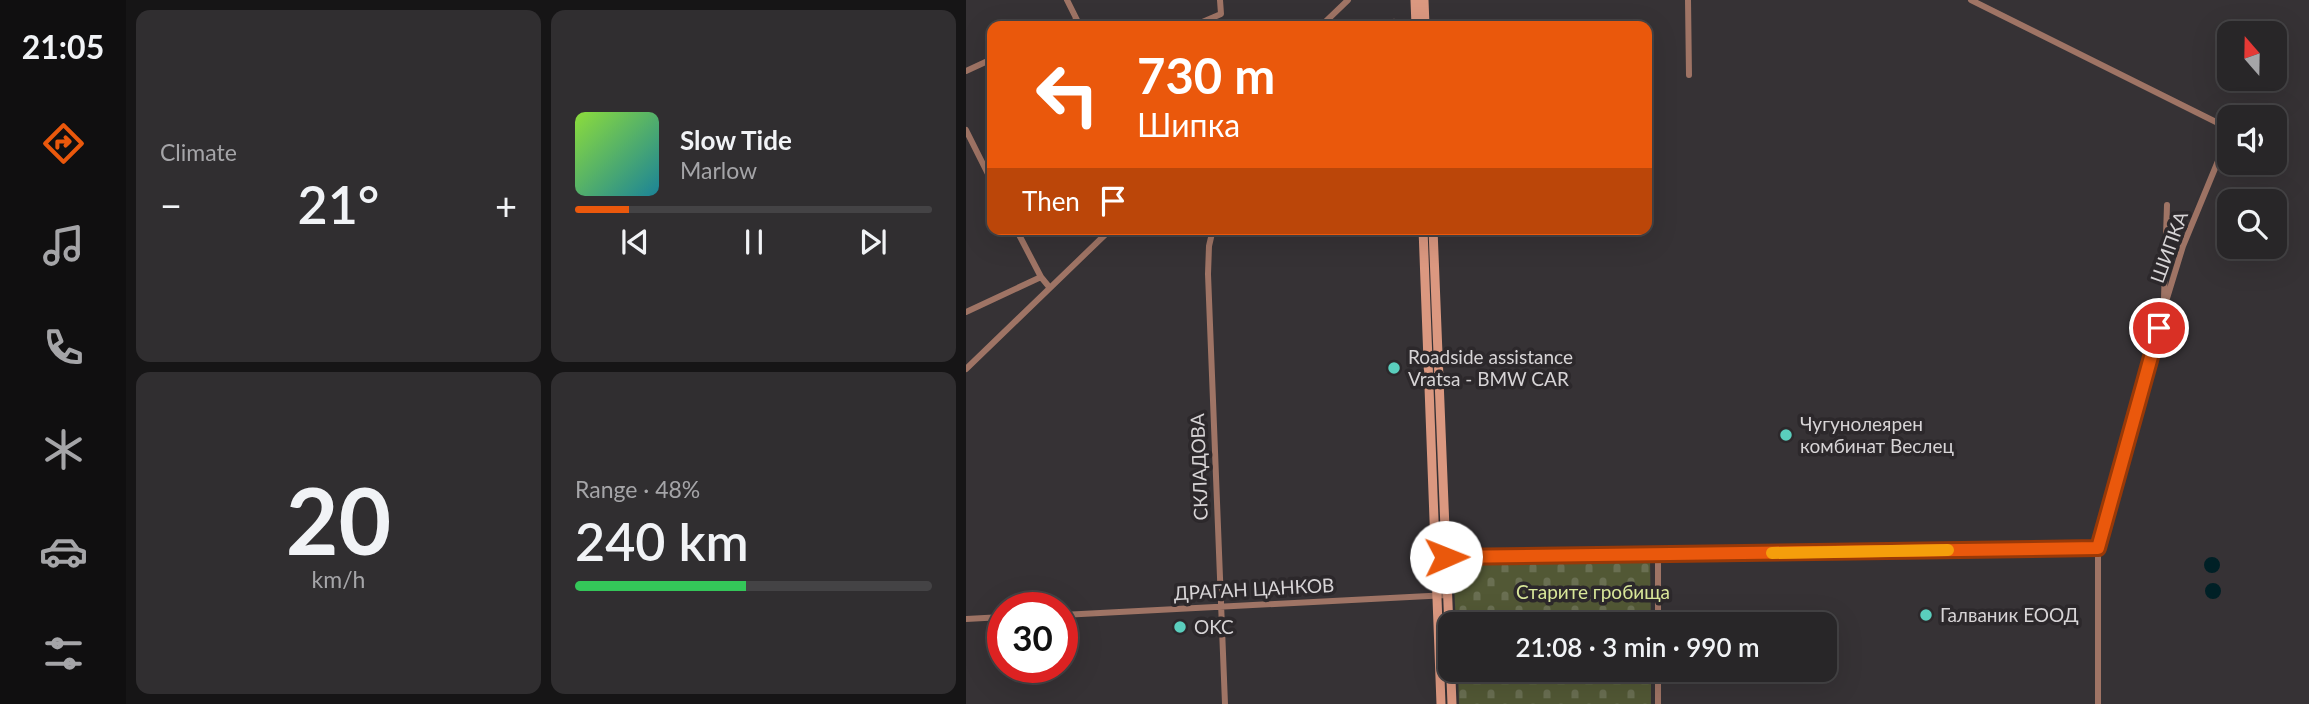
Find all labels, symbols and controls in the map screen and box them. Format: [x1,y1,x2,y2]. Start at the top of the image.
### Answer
north arrow [2217,21,2287,91]
map controls [2217,21,2287,259]
text: 21:05 [22,27,104,66]
text: 730 m [1137,46,1275,104]
icon: left [1022,49,1113,140]
text: Шипка [1137,105,1240,144]
button: sound [2217,105,2287,175]
icon: directions [39,119,88,168]
text: Slow Tide [680,124,792,156]
text: Climate [160,138,237,166]
text: Marlow [680,156,757,184]
text: 21° [298,173,379,235]
text: − [160,182,182,228]
text: + [495,182,517,228]
icon: arrive [1094,182,1132,220]
text: Then [1022,185,1080,217]
button: search [2217,189,2287,259]
street label: ШИПКА [2145,208,2192,286]
icon: music [39,221,88,270]
icon: previous [616,223,654,261]
icon: pause [735,223,773,261]
icon: next [854,223,892,261]
pin [2129,298,2189,358]
icon: arrive [2140,309,2178,347]
icon: phone [39,323,88,372]
place label: Roadside assistance Vratsa - BMW CAR [1408,345,1573,390]
marker: Roadside assistance Vratsa - BMW CAR [1386,360,1402,376]
place label: Чугунолеярен комбинат Веслец [1800,412,1954,457]
street label: СКЛАДОВА [1185,413,1212,521]
icon: climate [39,425,88,474]
marker: Чугунолеярен комбинат Веслец [1778,427,1794,443]
text: 20 [286,465,391,574]
text: Range · 48% [575,475,700,503]
text: 240 km [575,510,749,572]
position arrow [1409,520,1483,594]
icon: car [39,527,88,576]
text: km/h [312,565,365,593]
street label: ДРАГАН ЦАНКОВ [1173,573,1335,604]
park label: Старите гробища [1516,580,1670,603]
speed limit sign: 30 [987,592,1078,683]
place label: Галваник ЕООД [1940,603,2079,626]
marker: Галваник ЕООД [1918,607,1934,623]
place label: OKC [1194,615,1234,638]
marker: OKC [1172,619,1188,635]
icon: filters [39,629,88,678]
text: 21:08 · 3 min · 990 m [1515,631,1760,663]

